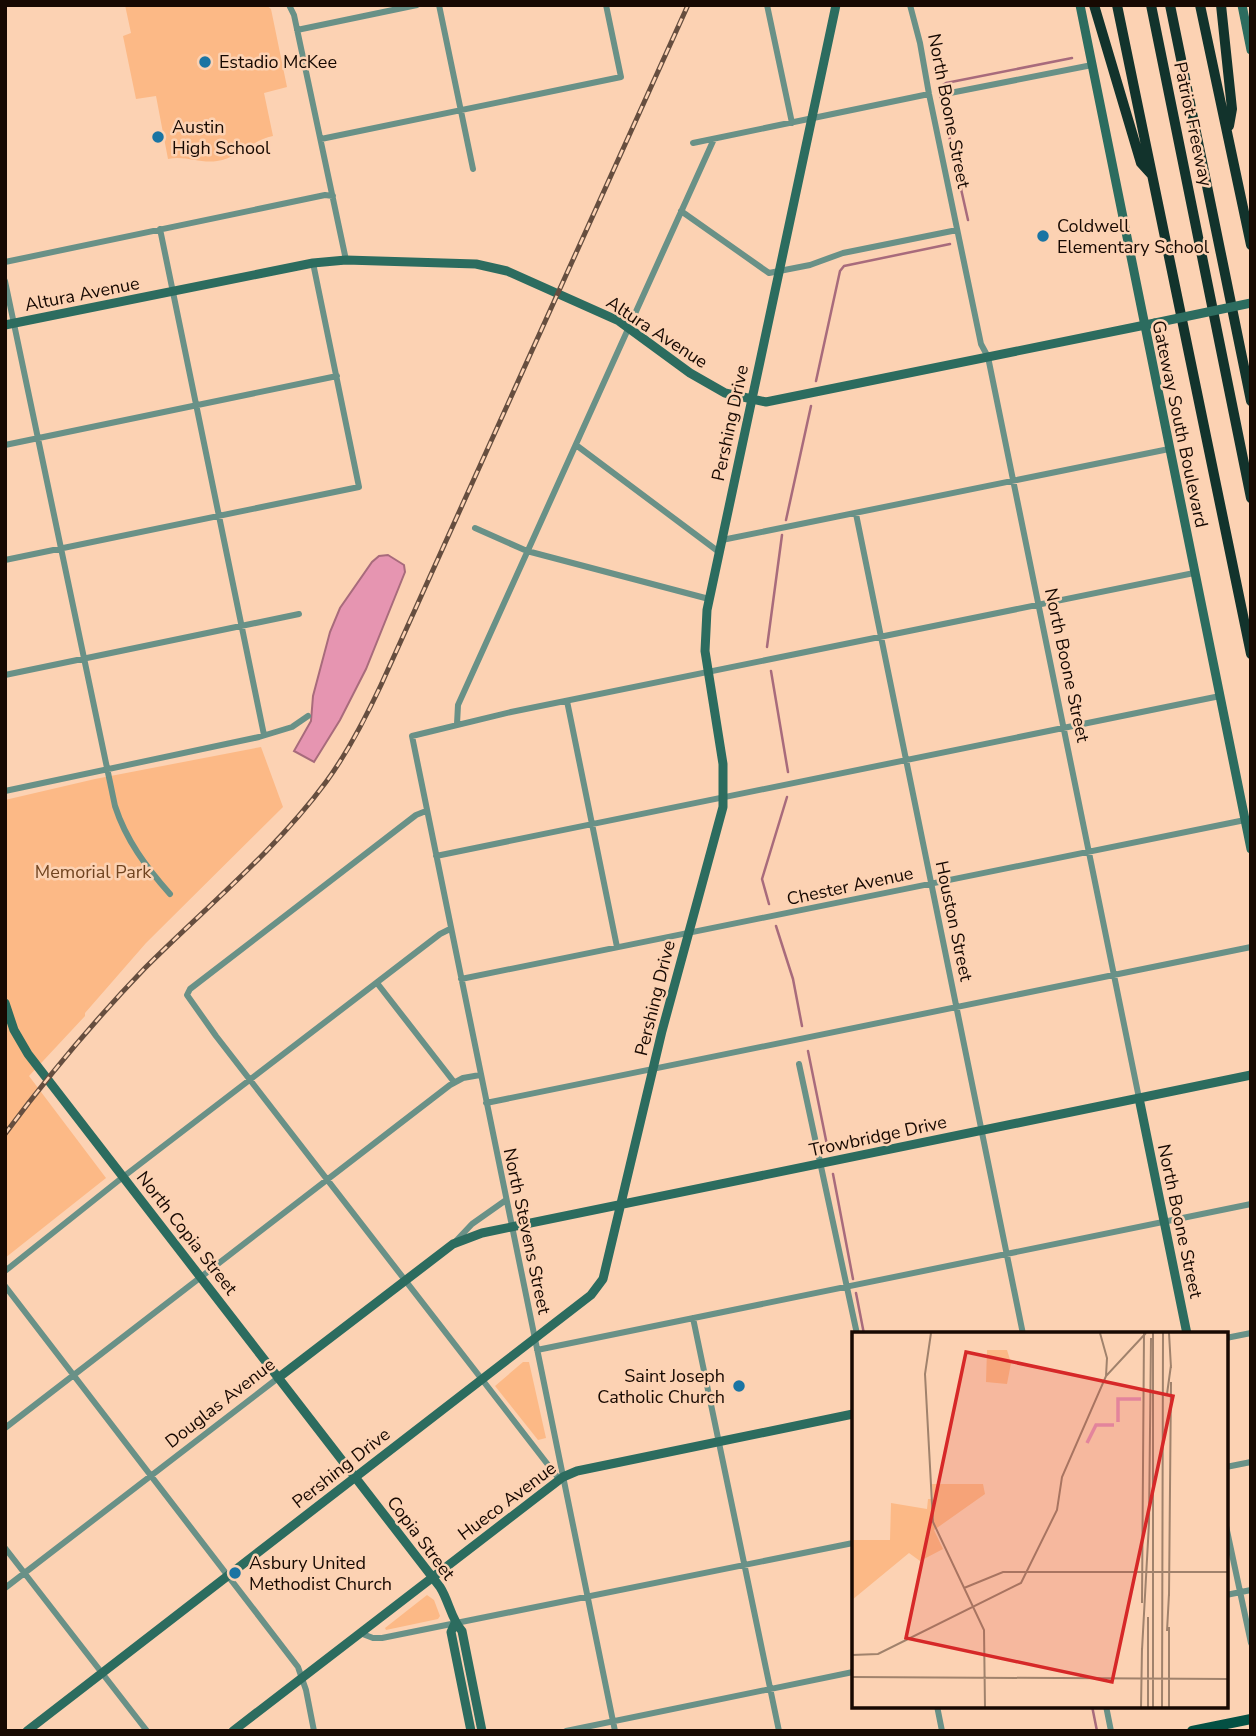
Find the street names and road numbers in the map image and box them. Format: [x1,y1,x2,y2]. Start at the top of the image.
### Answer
street label: North Boone Street [922,32,976,191]
street label: Patriot Freeway [1168,59,1218,189]
street label: Altura Avenue [23,271,141,317]
street label: Altura Avenue [602,290,712,374]
street label: Gateway South Boulevard [1146,318,1214,530]
street label: Pershing Drive [706,363,754,483]
street label: North Boone Street [1039,586,1095,745]
street label: Houston Street [930,859,979,984]
street label: Chester Avenue [785,861,915,911]
street label: Pershing Drive [629,938,681,1058]
street label: Trowbridge Drive [807,1110,949,1162]
street label: North Boone Street [1152,1142,1208,1301]
street label: North Stevens Street [498,1146,556,1317]
street label: North Copia Street [131,1166,243,1300]
street label: Douglas Avenue [160,1352,280,1454]
street label: Pershing Drive [287,1422,395,1514]
street label: Hueco Avenue [453,1456,561,1546]
street label: Copia Street [381,1491,461,1585]

